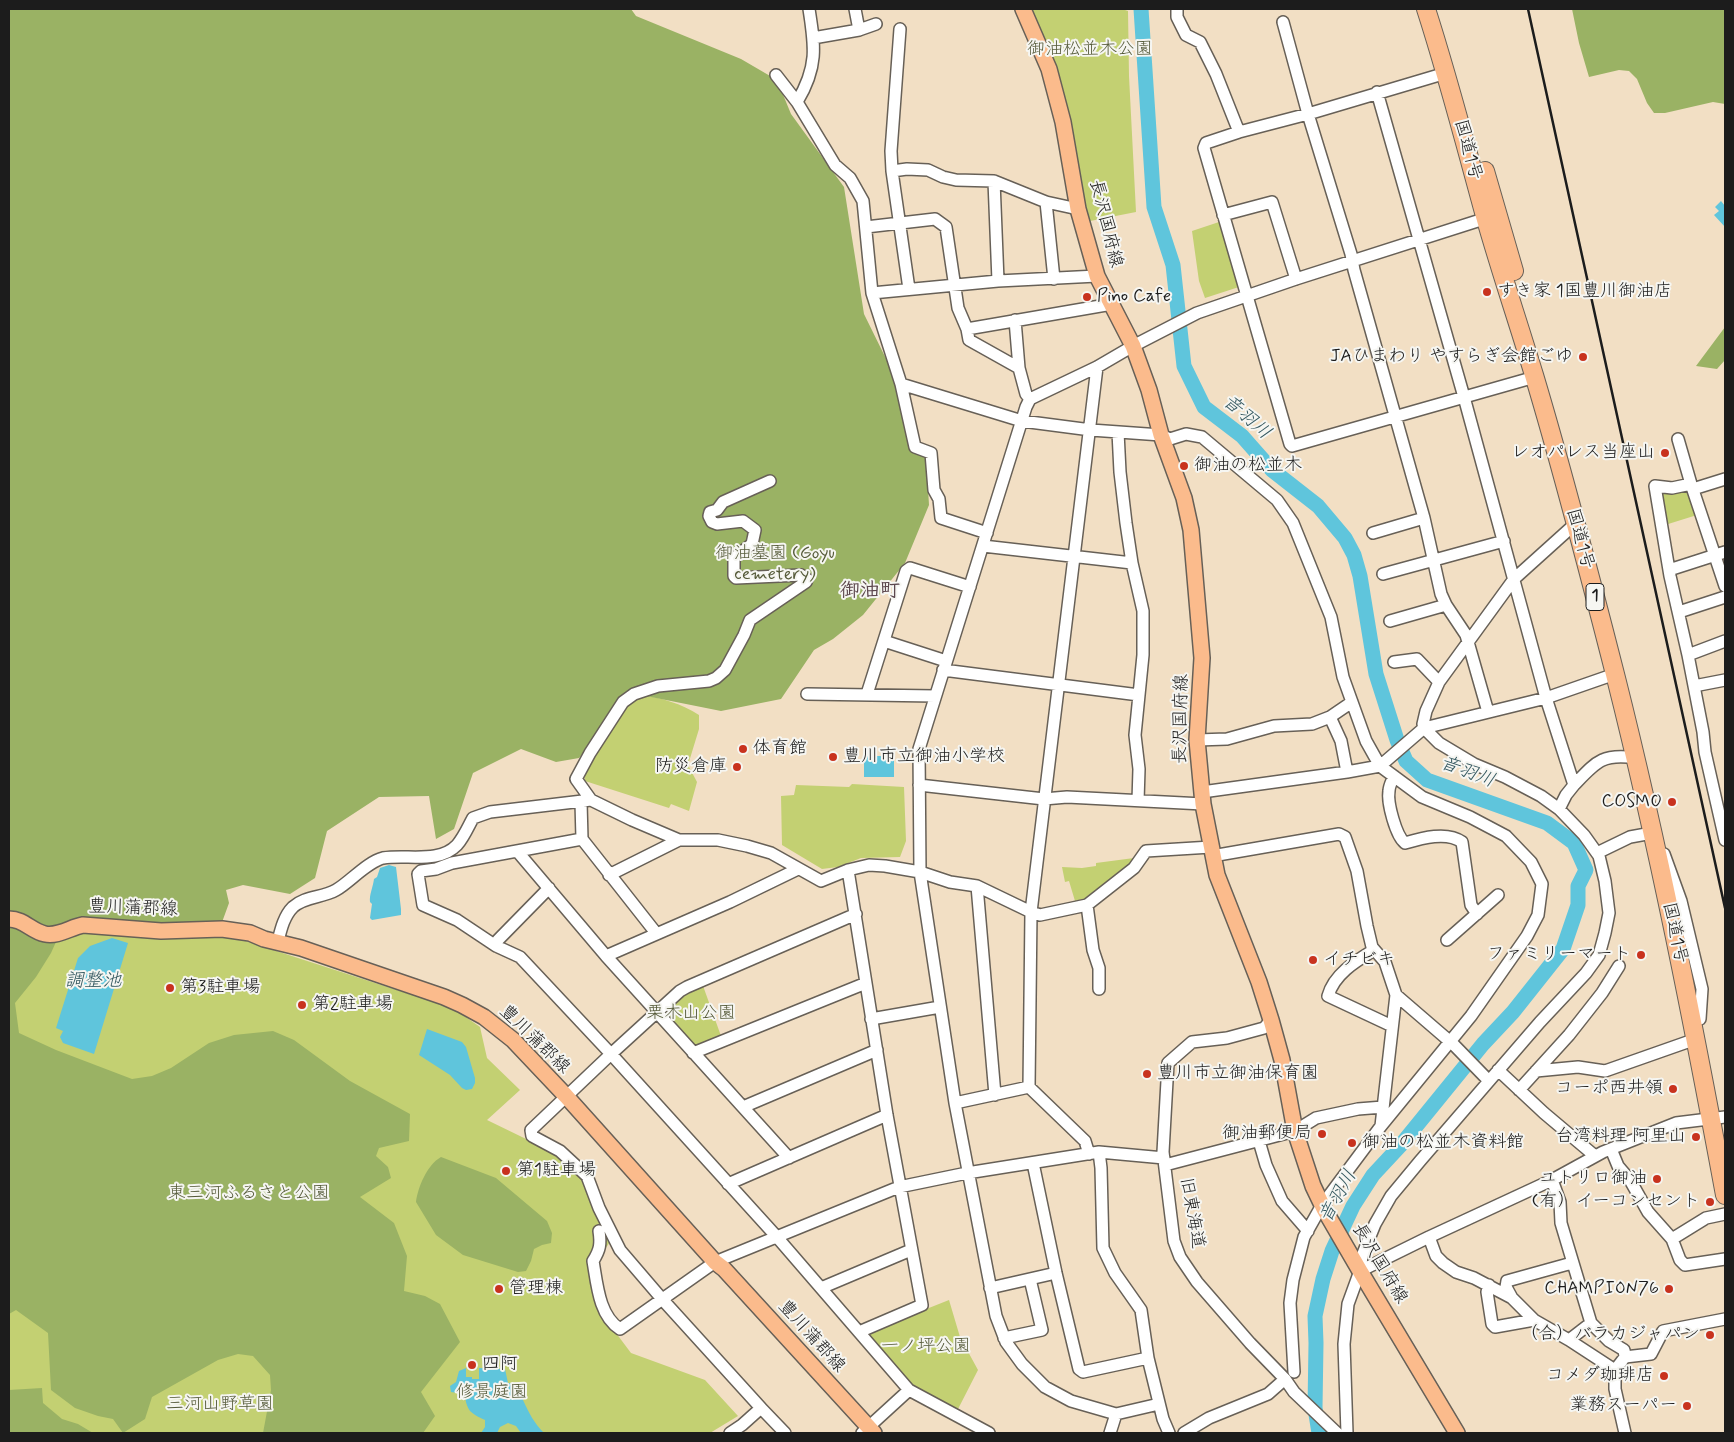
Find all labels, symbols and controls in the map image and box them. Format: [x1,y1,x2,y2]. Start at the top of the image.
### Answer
park label: 御油松並木公園 [1027,39,1153,61]
street label: 国道1号 [1449,117,1485,183]
street label: 長沢国府線 [1084,178,1126,270]
place label: すき家 1国豊川御油店 [1497,281,1672,303]
place label: Pino Cafe [1097,286,1171,308]
marker: すき家 1国豊川御油店 [1481,286,1493,298]
marker: Pino Cafe [1081,291,1093,303]
place label: JAひまわり やすらぎ会館ごゆ [1330,346,1573,368]
marker: JAひまわり やすらぎ会館ごゆ [1577,351,1589,363]
water label: 音羽川 [1217,391,1275,445]
place label: レオパレス当座山 [1511,442,1655,464]
marker: レオパレス当座山 [1659,447,1671,459]
place label: 御油の松並木 [1194,455,1302,477]
marker: 御油の松並木 [1178,460,1190,472]
street label: 国道1号 [1561,506,1597,572]
park label: 御油墓園 (Goyu cemetery) [715,543,835,586]
district label: 御油町 [840,580,900,604]
road number: 1 [1586,584,1604,610]
street label: 長沢国府線 [1170,674,1194,764]
place label: 体育館 [753,738,807,760]
marker: 体育館 [737,743,749,755]
place label: 豊川市立御油小学校 [843,746,1005,768]
marker: 豊川市立御油小学校 [827,751,839,763]
water label: 音羽川 [1436,752,1498,794]
place label: 防災倉庫 [655,756,727,778]
marker: 防災倉庫 [731,761,743,773]
place label: COSMO [1601,791,1662,813]
marker: COSMO [1666,796,1678,808]
street label: 豊川蒲郡線 [88,897,178,921]
street label: 国道1号 [1657,900,1691,966]
place label: ファミリーマート [1487,944,1631,966]
place label: イチビキ [1323,949,1395,971]
marker: ファミリーマート [1635,949,1647,961]
marker: イチビキ [1307,954,1319,966]
water label: 調整池 [65,971,121,993]
place label: 第3駐車場 [180,977,260,999]
marker: 第3駐車場 [164,982,176,994]
place label: 第2駐車場 [312,994,393,1016]
marker: 第2駐車場 [296,999,308,1011]
street label: 豊川蒲郡線 [494,1001,574,1079]
park label: 栗木山公園 [646,1003,736,1025]
place label: 豊川市立御油保育園 [1157,1063,1319,1085]
marker: 豊川市立御油保育園 [1141,1068,1153,1080]
place label: コーポ西井領 [1555,1078,1663,1100]
marker: コーポ西井領 [1667,1083,1679,1095]
place label: 御油郵便局 [1222,1123,1312,1145]
place label: 台湾料理 阿里山 [1555,1126,1686,1148]
marker: 御油郵便局 [1316,1128,1328,1140]
marker: 台湾料理 阿里山 [1690,1131,1702,1143]
place label: 御油の松並木資料館 [1362,1132,1524,1154]
marker: 御油の松並木資料館 [1346,1137,1358,1149]
place label: 第1駐車場 [516,1160,596,1182]
marker: 第1駐車場 [500,1165,512,1177]
water label: 音羽川 [1315,1167,1363,1227]
place label: ユトリロ御油 [1539,1168,1647,1190]
marker: ユトリロ御油 [1651,1173,1663,1185]
street label: 旧東海道 [1174,1176,1208,1250]
park label: 東三河ふるさと公園 [168,1183,330,1205]
place label: (有）イーコンセント [1532,1191,1700,1213]
marker: (有）イーコンセント [1704,1196,1716,1208]
street label: 長沢国府線 [1347,1220,1411,1308]
place label: 管理棟 [509,1278,563,1300]
place label: CHAMPION76 [1544,1278,1659,1300]
marker: 管理棟 [493,1283,505,1295]
marker: CHAMPION76 [1663,1283,1675,1295]
street label: 豊川蒲郡線 [773,1296,849,1378]
place label: （合）バラカジャパン [1520,1324,1700,1346]
marker: （合）バラカジャパン [1704,1329,1716,1341]
park label: 一ノ坪公園 [881,1336,971,1358]
place label: 四阿 [482,1354,518,1376]
marker: 四阿 [466,1359,478,1371]
place label: コメダ珈琲店 [1546,1365,1654,1387]
marker: コメダ珈琲店 [1658,1370,1670,1382]
park label: 修景庭園 [456,1382,528,1404]
park label: 三河山野草園 [166,1394,274,1416]
place label: 業務スーパー [1570,1395,1677,1417]
marker: 業務スーパー [1681,1400,1693,1412]

